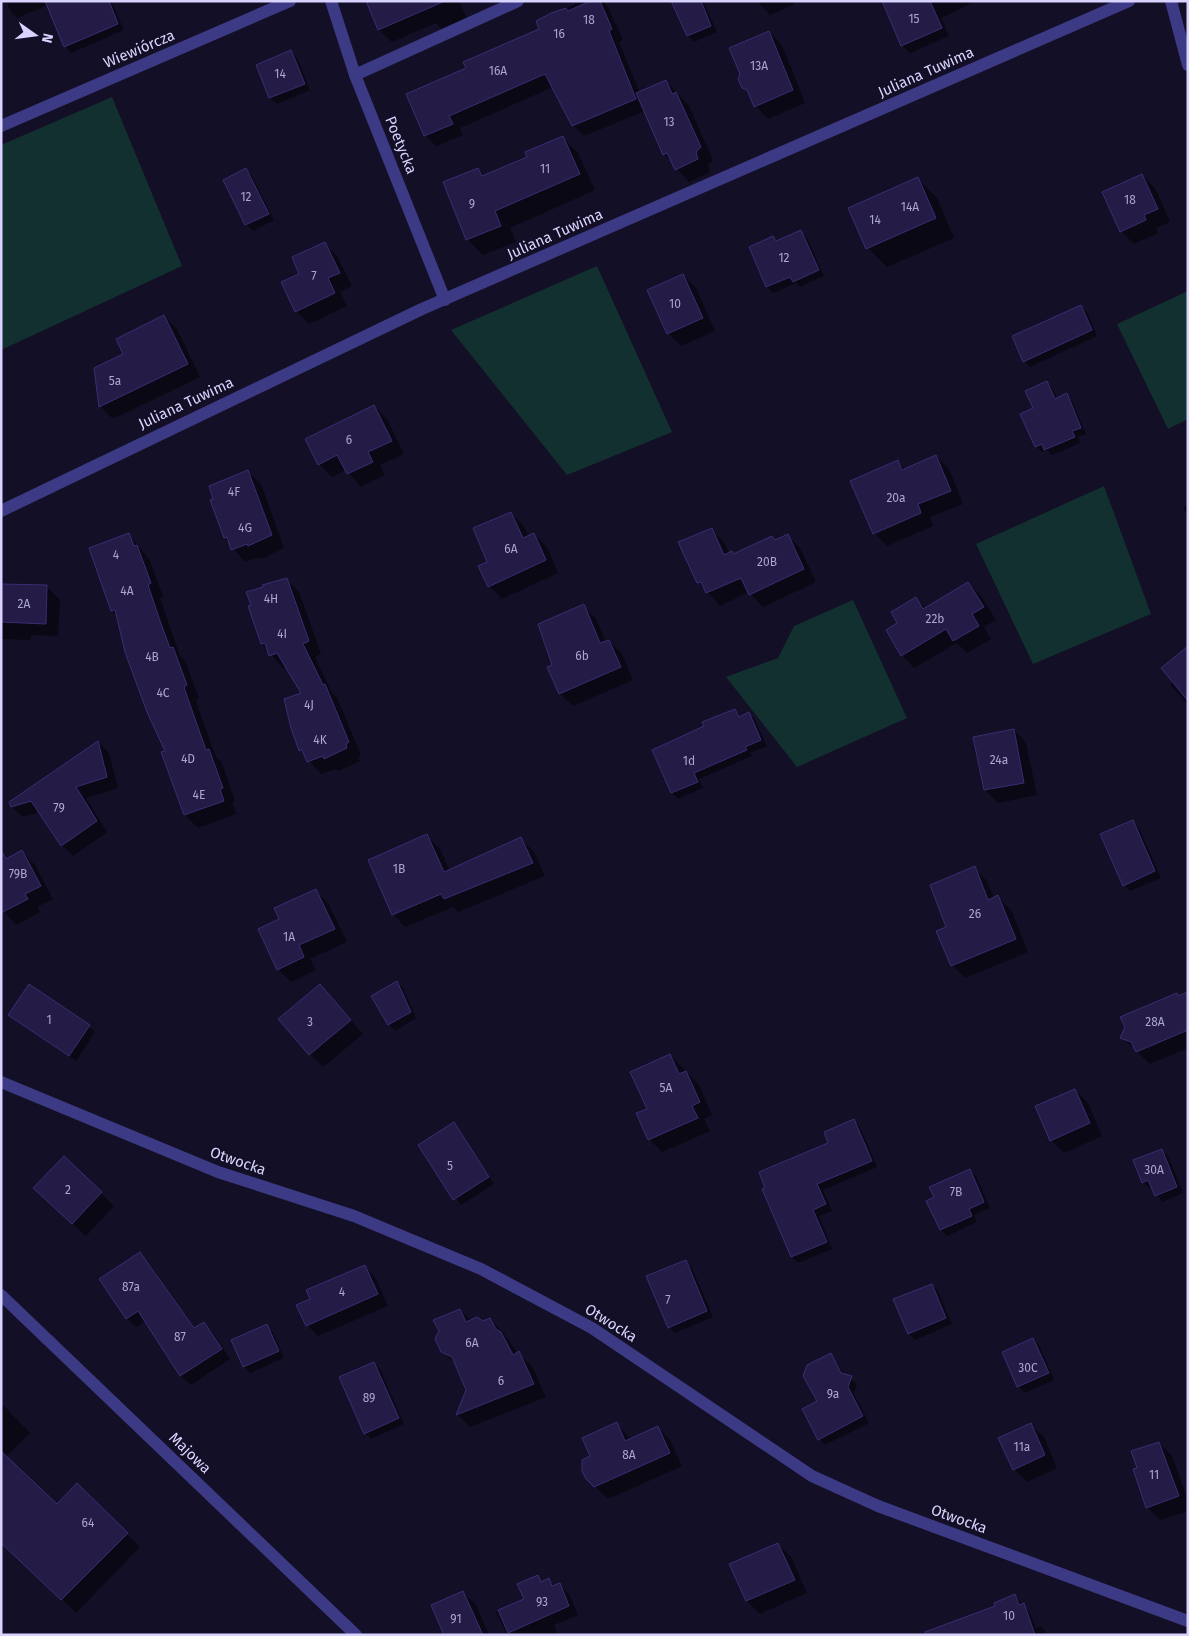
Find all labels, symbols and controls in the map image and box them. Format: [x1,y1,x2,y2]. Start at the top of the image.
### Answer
north arrow [10,10,60,60]
house number: 15 [908,12,920,26]
house number: 18 [583,13,595,27]
street label: Wiewiórcza [101,26,177,72]
house number: 16 [553,27,565,41]
text: N [38,31,57,45]
street label: Juliana Tuwima [875,43,977,101]
house number: 13A [750,59,768,73]
house number: 16A [489,64,507,78]
house number: 14 [274,67,286,81]
street label: Poetycka [381,114,421,176]
house number: 13 [663,115,675,129]
house number: 11 [540,162,550,176]
house number: 12 [240,190,252,204]
house number: 18 [1124,193,1136,207]
house number: 9 [469,197,475,211]
house number: 14A [901,200,919,214]
street label: Juliana Tuwima [504,205,606,263]
house number: 14 [869,213,881,227]
house number: 12 [778,251,790,265]
house number: 7 [311,269,317,283]
house number: 10 [669,297,681,311]
street label: Juliana Tuwima [136,373,236,433]
house number: 5a [109,374,121,388]
house number: 6 [346,433,352,447]
house number: 4F [228,485,240,499]
house number: 20a [886,491,906,505]
house number: 4G [238,521,252,535]
house number: 6A [504,542,518,556]
house number: 4 [113,548,120,562]
house number: 20B [757,555,777,569]
house number: 4A [120,584,134,598]
house number: 4H [264,592,278,606]
house number: 2A [18,597,31,611]
house number: 22b [925,612,945,626]
house number: 4I [277,627,287,641]
house number: 6b [575,649,589,663]
house number: 4B [145,650,159,664]
house number: 4C [156,686,170,700]
house number: 4J [304,698,314,712]
house number: 4K [313,733,328,747]
house number: 4D [181,752,195,766]
house number: 24a [990,753,1008,767]
house number: 1d [683,754,695,768]
house number: 4E [193,788,205,802]
house number: 79 [53,801,65,815]
house number: 1B [393,862,405,876]
house number: 79B [9,867,27,881]
house number: 26 [969,907,981,921]
house number: 1A [283,930,295,944]
house number: 1 [46,1013,52,1027]
house number: 3 [307,1015,313,1029]
house number: 28A [1145,1015,1165,1029]
house number: 5A [660,1081,673,1095]
street label: Otwocka [208,1143,268,1179]
house number: 5 [447,1159,453,1173]
house number: 30A [1144,1163,1164,1177]
house number: 2 [65,1183,71,1197]
house number: 7B [950,1185,962,1199]
house number: 87a [122,1280,140,1294]
house number: 4 [339,1285,346,1299]
house number: 7 [665,1293,671,1307]
street label: Otwocka [582,1300,640,1346]
house number: 87 [174,1330,186,1344]
house number: 6A [465,1336,479,1350]
house number: 30C [1018,1361,1038,1375]
house number: 6 [498,1374,504,1388]
house number: 9a [827,1387,839,1401]
house number: 89 [363,1391,375,1405]
street label: Majowa [165,1429,215,1477]
house number: 11a [1014,1440,1030,1454]
house number: 8A [622,1448,636,1462]
house number: 11 [1149,1468,1159,1482]
street label: Otwocka [929,1501,989,1537]
house number: 64 [82,1516,95,1530]
house number: 93 [536,1595,548,1609]
house number: 10 [1003,1609,1015,1623]
house number: 91 [450,1612,462,1626]

